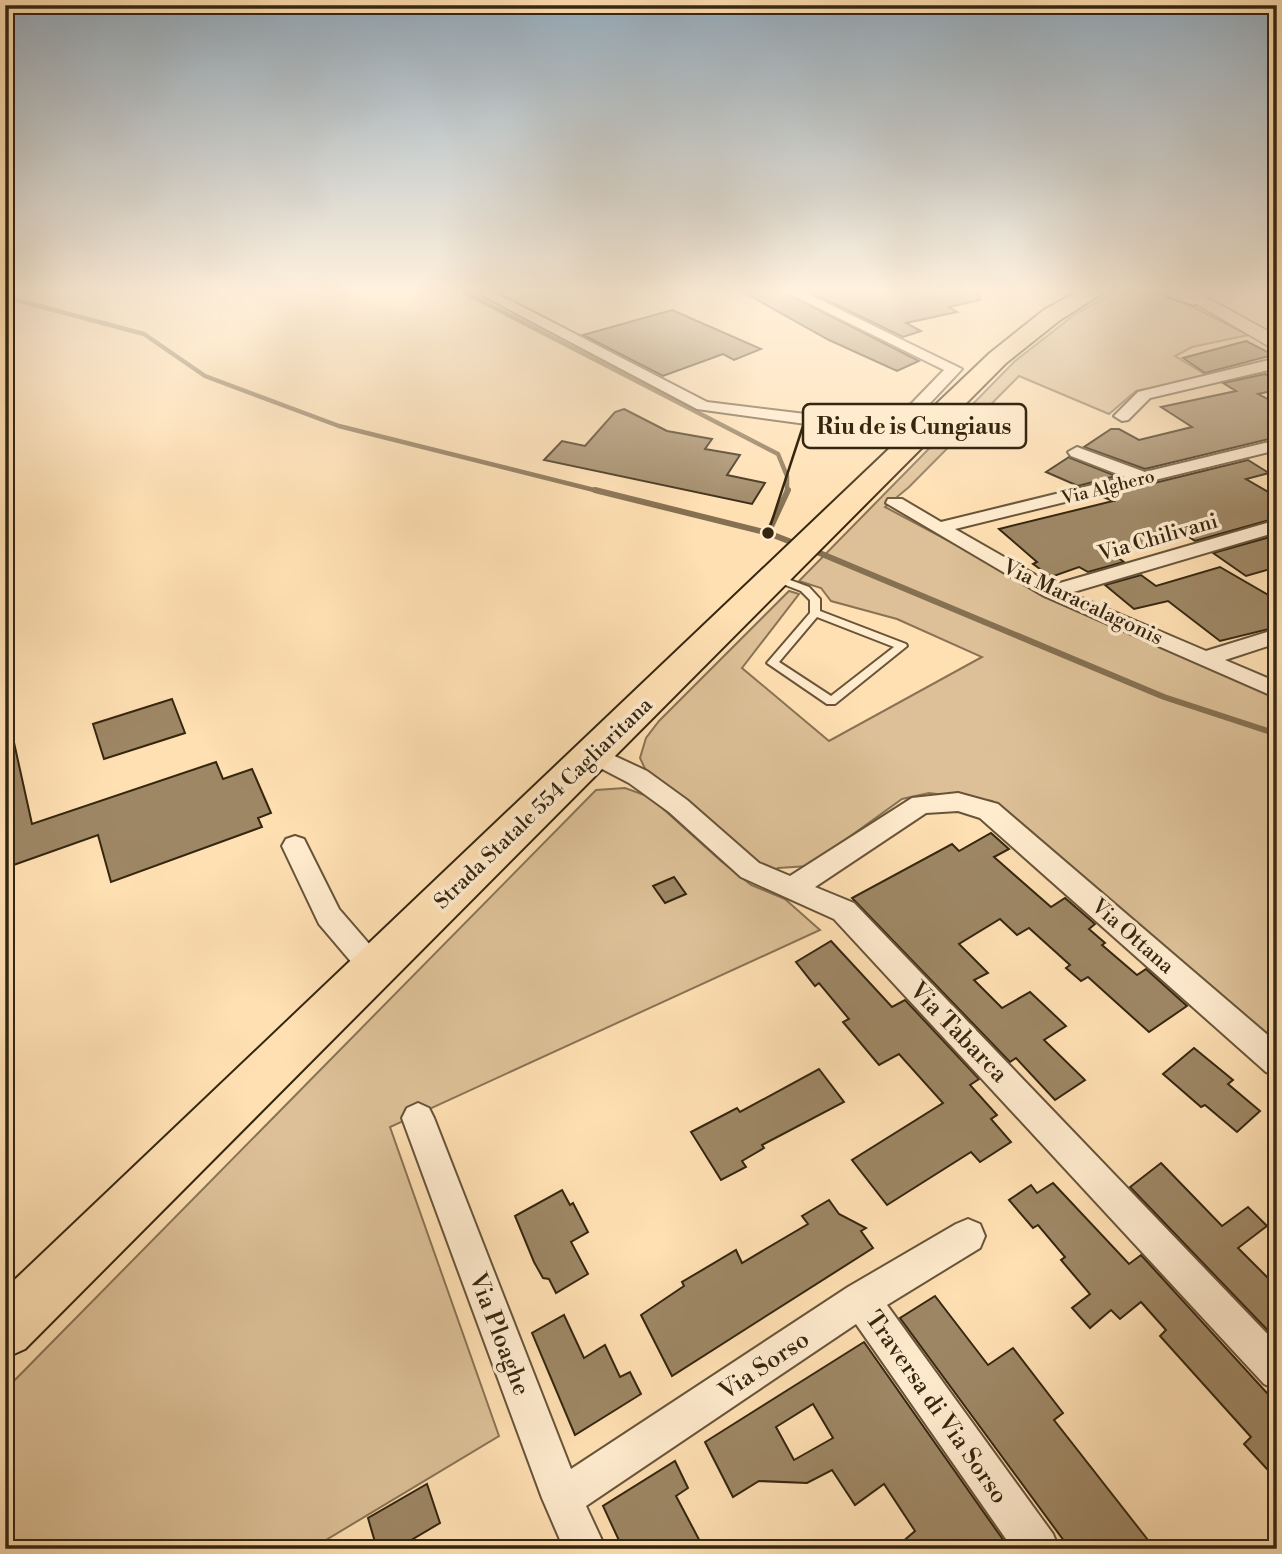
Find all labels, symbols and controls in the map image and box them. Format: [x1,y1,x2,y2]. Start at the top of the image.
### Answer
callout: Riu de is Cungiaus [803,404,1026,448]
text: Riu de is Cungiaus [817,413,1012,441]
street label: Via Alghero [1058,465,1157,510]
street label: Via Chilivani [1095,508,1221,568]
street label: Via Maracalagonis [997,554,1167,651]
street label: Strada Statale 554 Cagliaritana [429,692,659,915]
street label: Via Ottana [1085,893,1179,980]
street label: Via Tabarca [902,975,1014,1090]
street label: Via Ploaghe [462,1268,536,1400]
street label: Traversa di Via Sorso [858,1305,1014,1510]
street label: Via Sorso [713,1325,815,1407]

